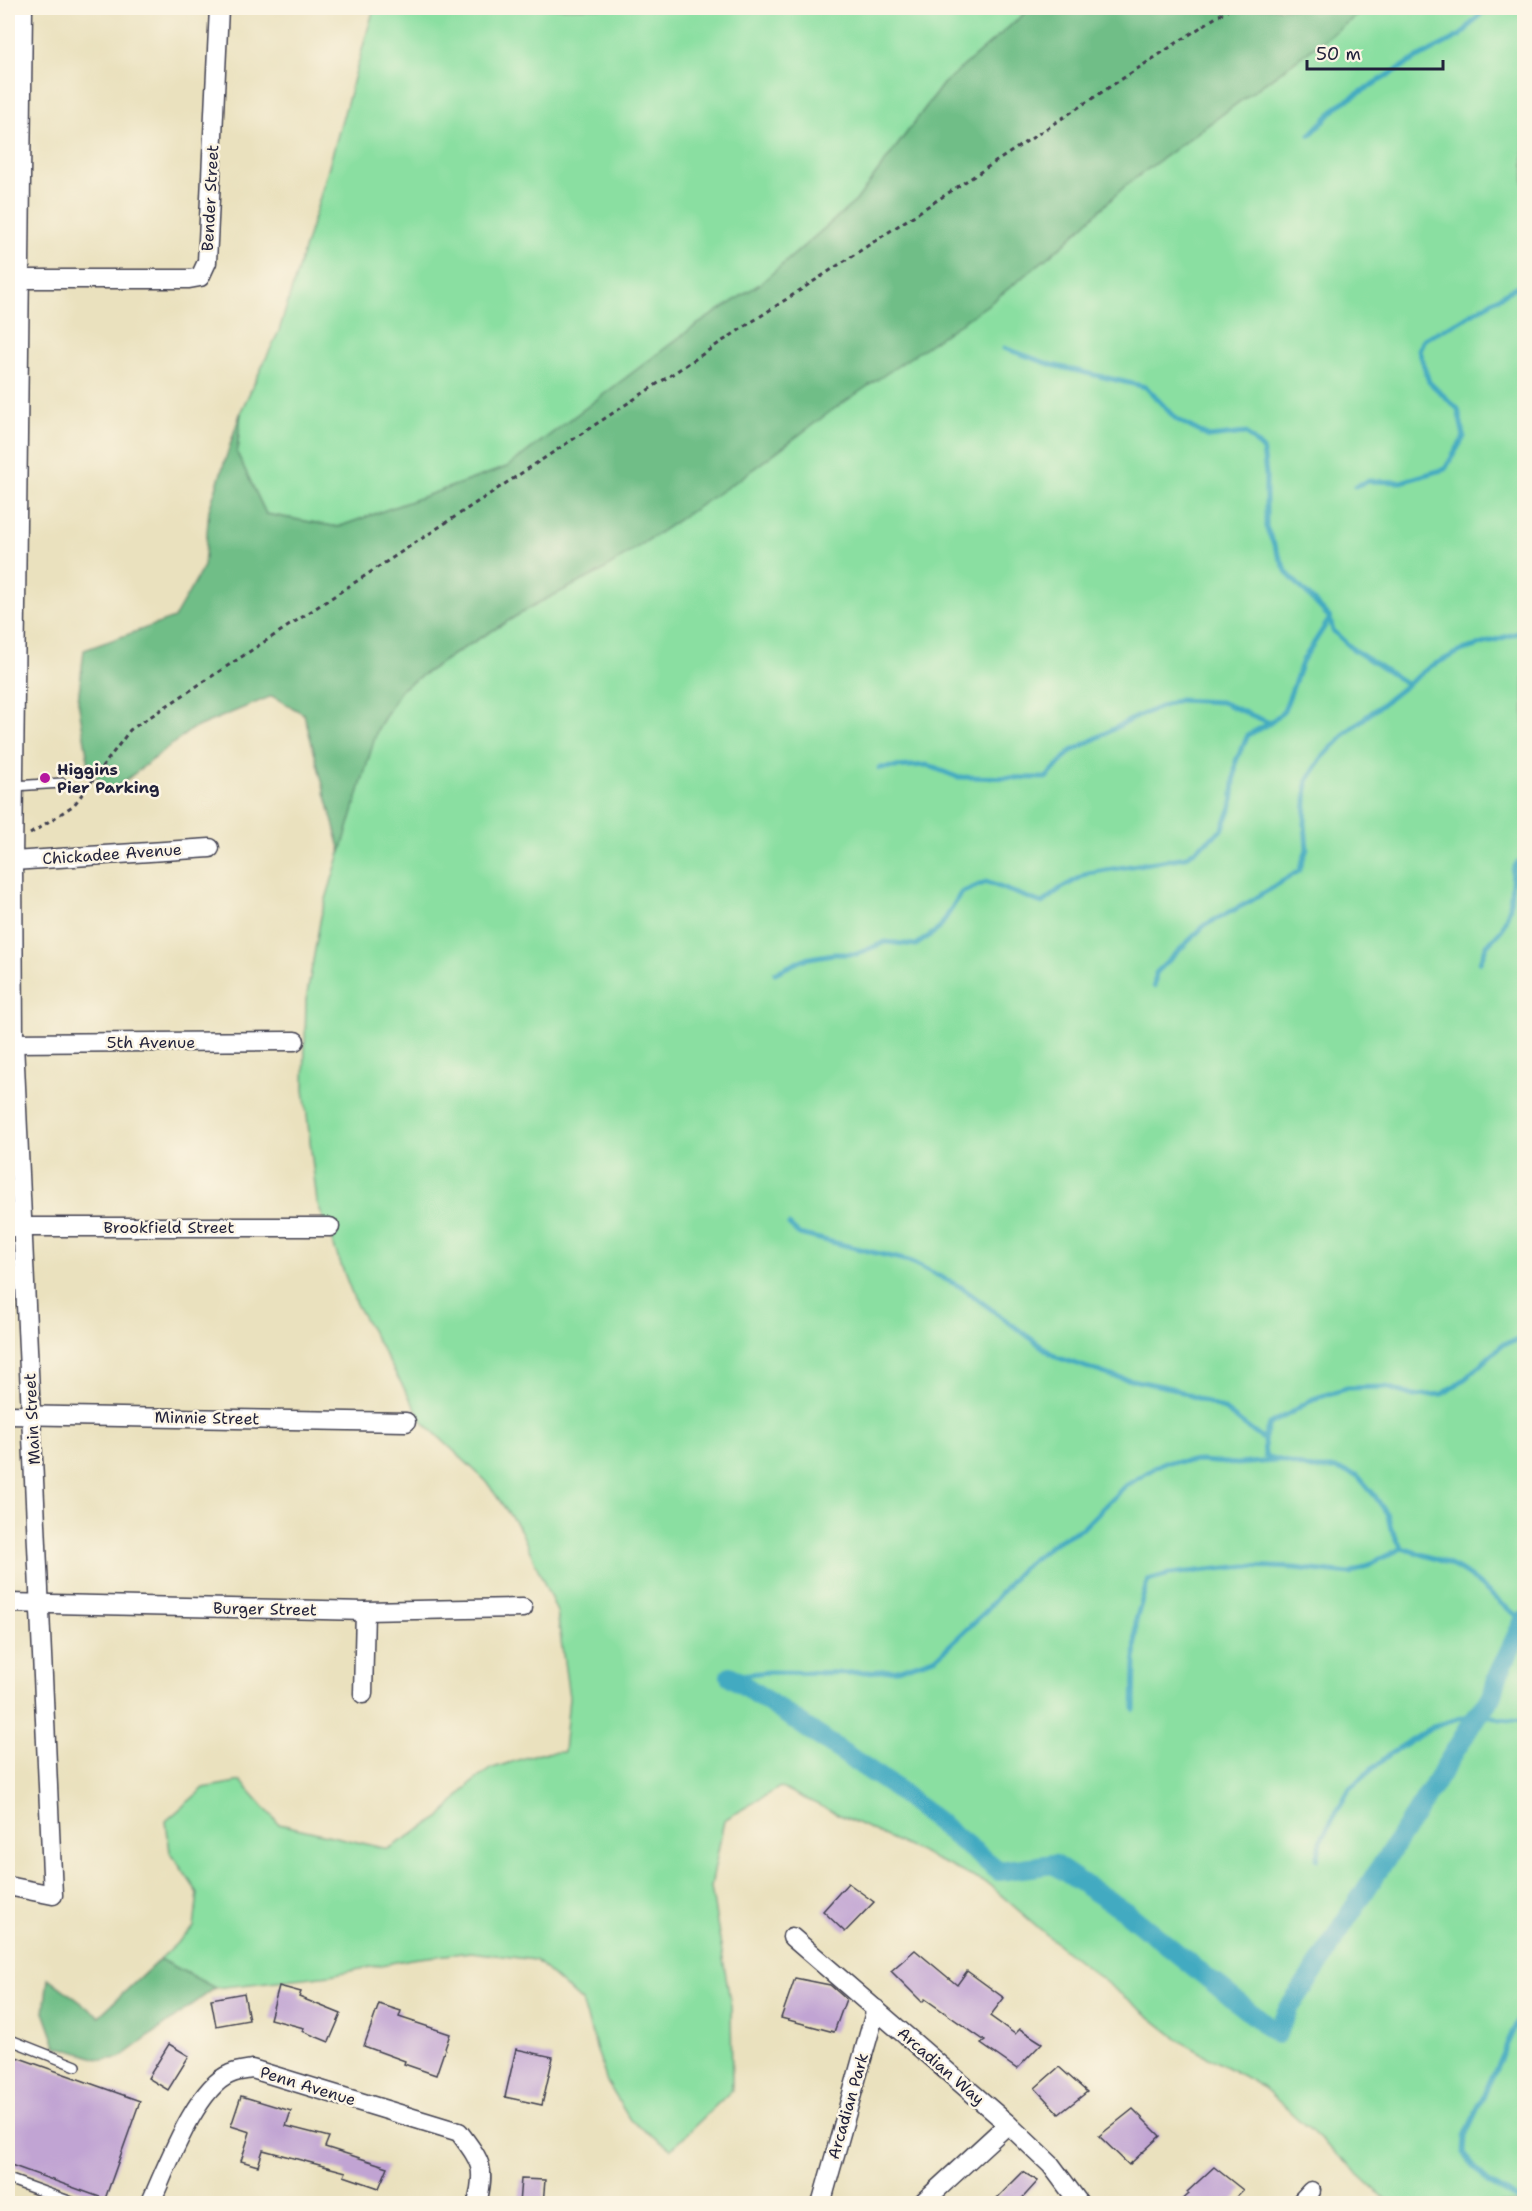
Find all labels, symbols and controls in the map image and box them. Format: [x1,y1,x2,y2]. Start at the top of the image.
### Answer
scale bar [1307,33,1444,71]
text: 50 m [1316,42,1361,66]
street label: Bender Street [197,144,223,252]
place label: Higgins Pier Parking [57,759,160,798]
marker: Higgins Pier Parking [38,771,52,785]
street label: Chickadee Avenue [42,839,182,869]
street label: 5th Avenue [107,1032,195,1053]
street label: Brookfield Street [104,1217,234,1238]
street label: Main Street [19,1373,45,1465]
street label: Minnie Street [154,1407,260,1429]
street label: Burger Street [213,1598,317,1620]
street label: Arcadian Way [893,2022,989,2110]
street label: Arcadian Park [823,2050,873,2162]
street label: Penn Avenue [258,2061,358,2111]

